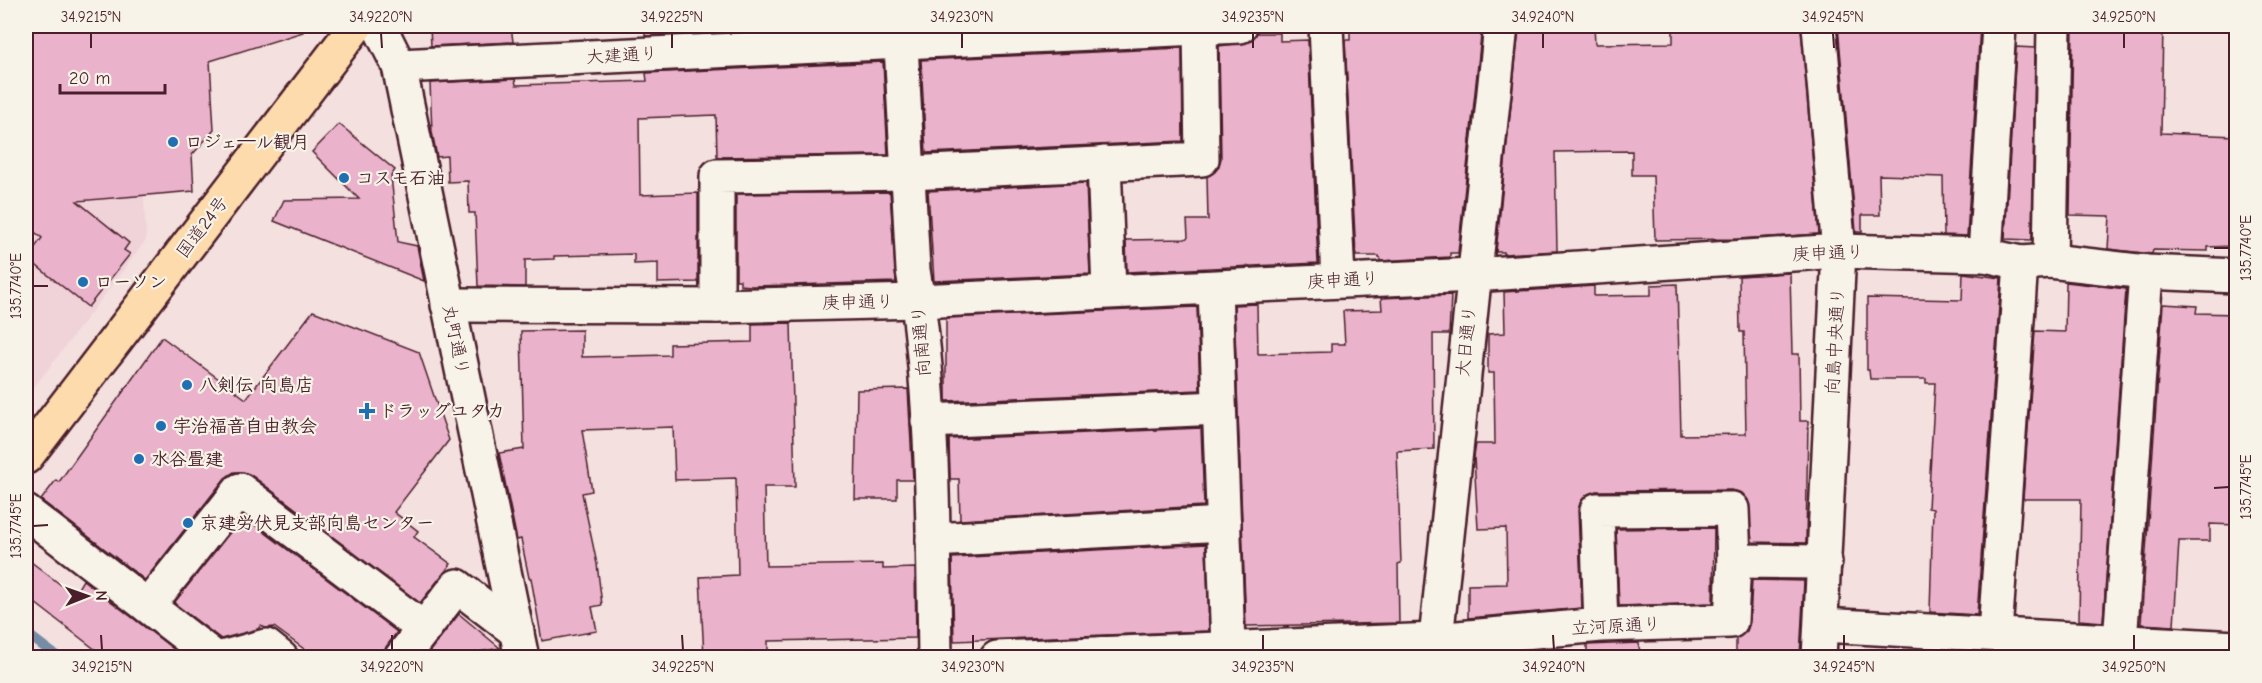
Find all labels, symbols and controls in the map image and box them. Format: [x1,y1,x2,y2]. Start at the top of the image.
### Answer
text: 34.9215°N [61,8,121,26]
text: 34.9220°N [349,8,413,26]
text: 34.9225°N [641,8,703,26]
text: 34.9230°N [930,8,994,26]
text: 34.9235°N [1222,8,1284,26]
text: 34.9240°N [1512,8,1574,26]
text: 34.9245°N [1802,8,1864,26]
text: 34.9250°N [2092,8,2156,26]
street label: 大建通り [586,43,659,68]
scale bar [60,57,165,95]
text: 20 m [69,68,110,89]
place label: ロジェ―ル観月 [185,132,310,153]
marker: ロジェ―ル観月 [166,135,180,149]
place label: コスモ石油 [356,168,445,189]
marker: コスモ石油 [337,171,351,185]
street label: 国道24号 [172,192,232,262]
text: 135.7740°E [2237,215,2255,281]
street label: 庚申通り [1792,242,1864,265]
text: 135.7740°E [7,253,25,319]
street label: 庚申通り [1307,268,1380,293]
place label: ローソン [95,272,167,293]
marker: ローソン [76,275,90,289]
street label: 向島中央通り [1822,287,1849,396]
street label: 庚申通り [822,291,894,314]
street label: 丸町通り [438,303,473,378]
street label: 向南通り [908,304,935,378]
street label: 大日通り [1452,304,1481,378]
place label: 八剣伝 向島店 [199,375,313,396]
marker: 八剣伝 向島店 [180,378,194,392]
place label: ドラッグユタカ [379,401,505,422]
marker: ドラッグユタカ [360,404,374,418]
place label: 宇治福音自由教会 [173,416,317,437]
marker: 宇治福音自由教会 [154,419,168,433]
place label: 水谷畳建 [151,449,223,470]
marker: 水谷畳建 [132,452,146,466]
text: 135.7745°E [2237,454,2255,520]
text: 135.7745°E [7,493,25,559]
place label: 京建労伏見支部向島センター [200,513,434,534]
marker: 京建労伏見支部向島センター [181,516,195,530]
north arrow [57,566,117,626]
text: N [92,590,110,601]
street label: 立河原通り [1571,614,1662,639]
text: 34.9215°N [72,658,132,676]
text: 34.9220°N [360,658,424,676]
text: 34.9225°N [652,658,714,676]
text: 34.9230°N [941,658,1005,676]
text: 34.9235°N [1232,658,1294,676]
text: 34.9240°N [1523,658,1585,676]
text: 34.9245°N [1813,658,1875,676]
text: 34.9250°N [2102,658,2166,676]

